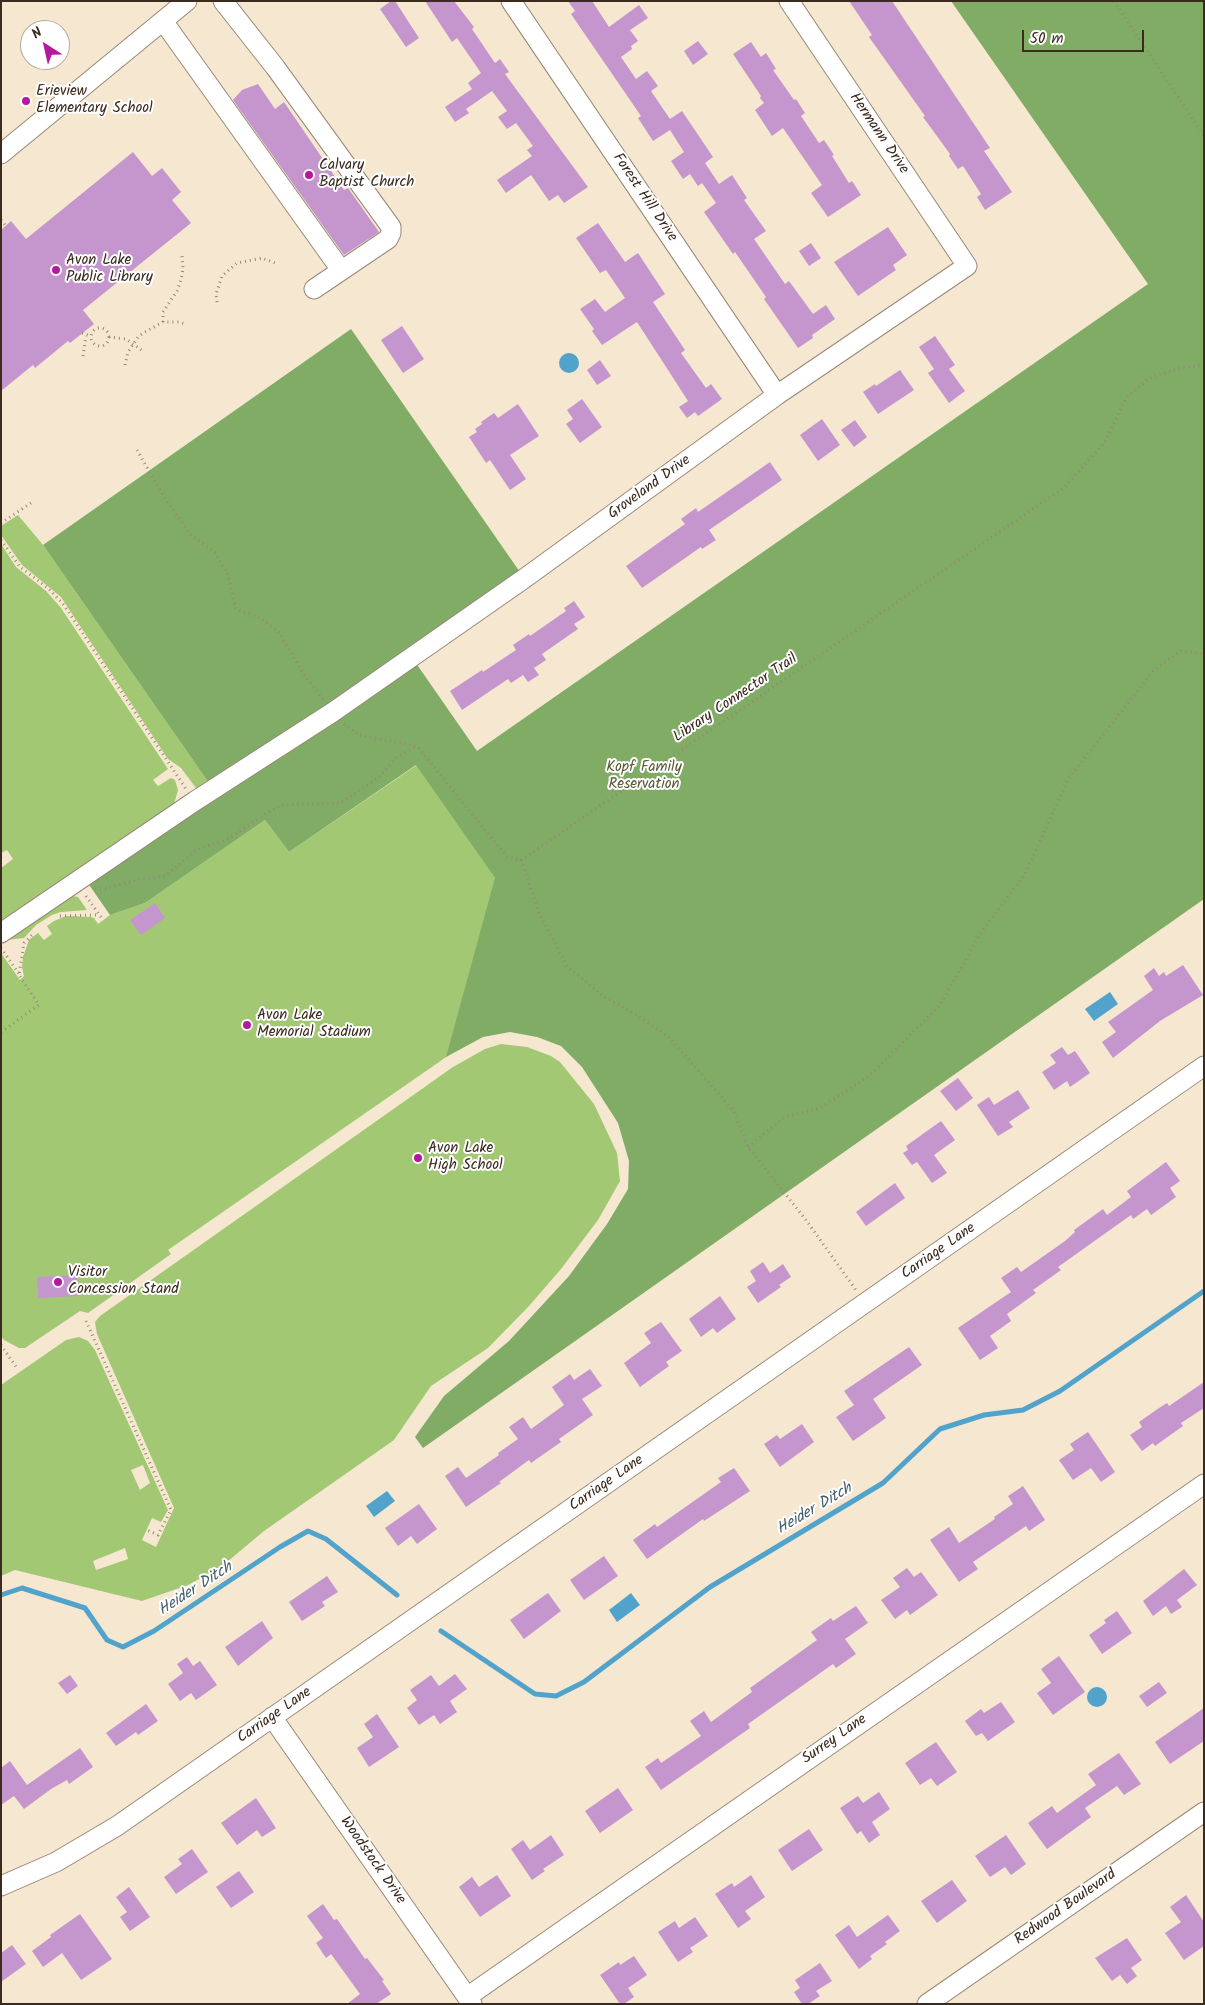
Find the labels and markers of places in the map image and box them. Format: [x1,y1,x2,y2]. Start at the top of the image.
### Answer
place label: Erieview Elementary School [36,83,153,118]
marker: Erieview Elementary School [20,95,32,107]
place label: Calvary Baptist Church [319,157,414,192]
marker: Calvary Baptist Church [303,169,315,181]
place label: Avon Lake Public Library [66,252,153,287]
marker: Avon Lake Public Library [50,264,62,276]
place label: Avon Lake Memorial Stadium [257,1007,371,1042]
marker: Avon Lake Memorial Stadium [241,1019,253,1031]
place label: Avon Lake High School [428,1140,503,1175]
marker: Avon Lake High School [412,1152,424,1164]
place label: Visitor Concession Stand [68,1264,179,1299]
marker: Visitor Concession Stand [52,1276,64,1288]

